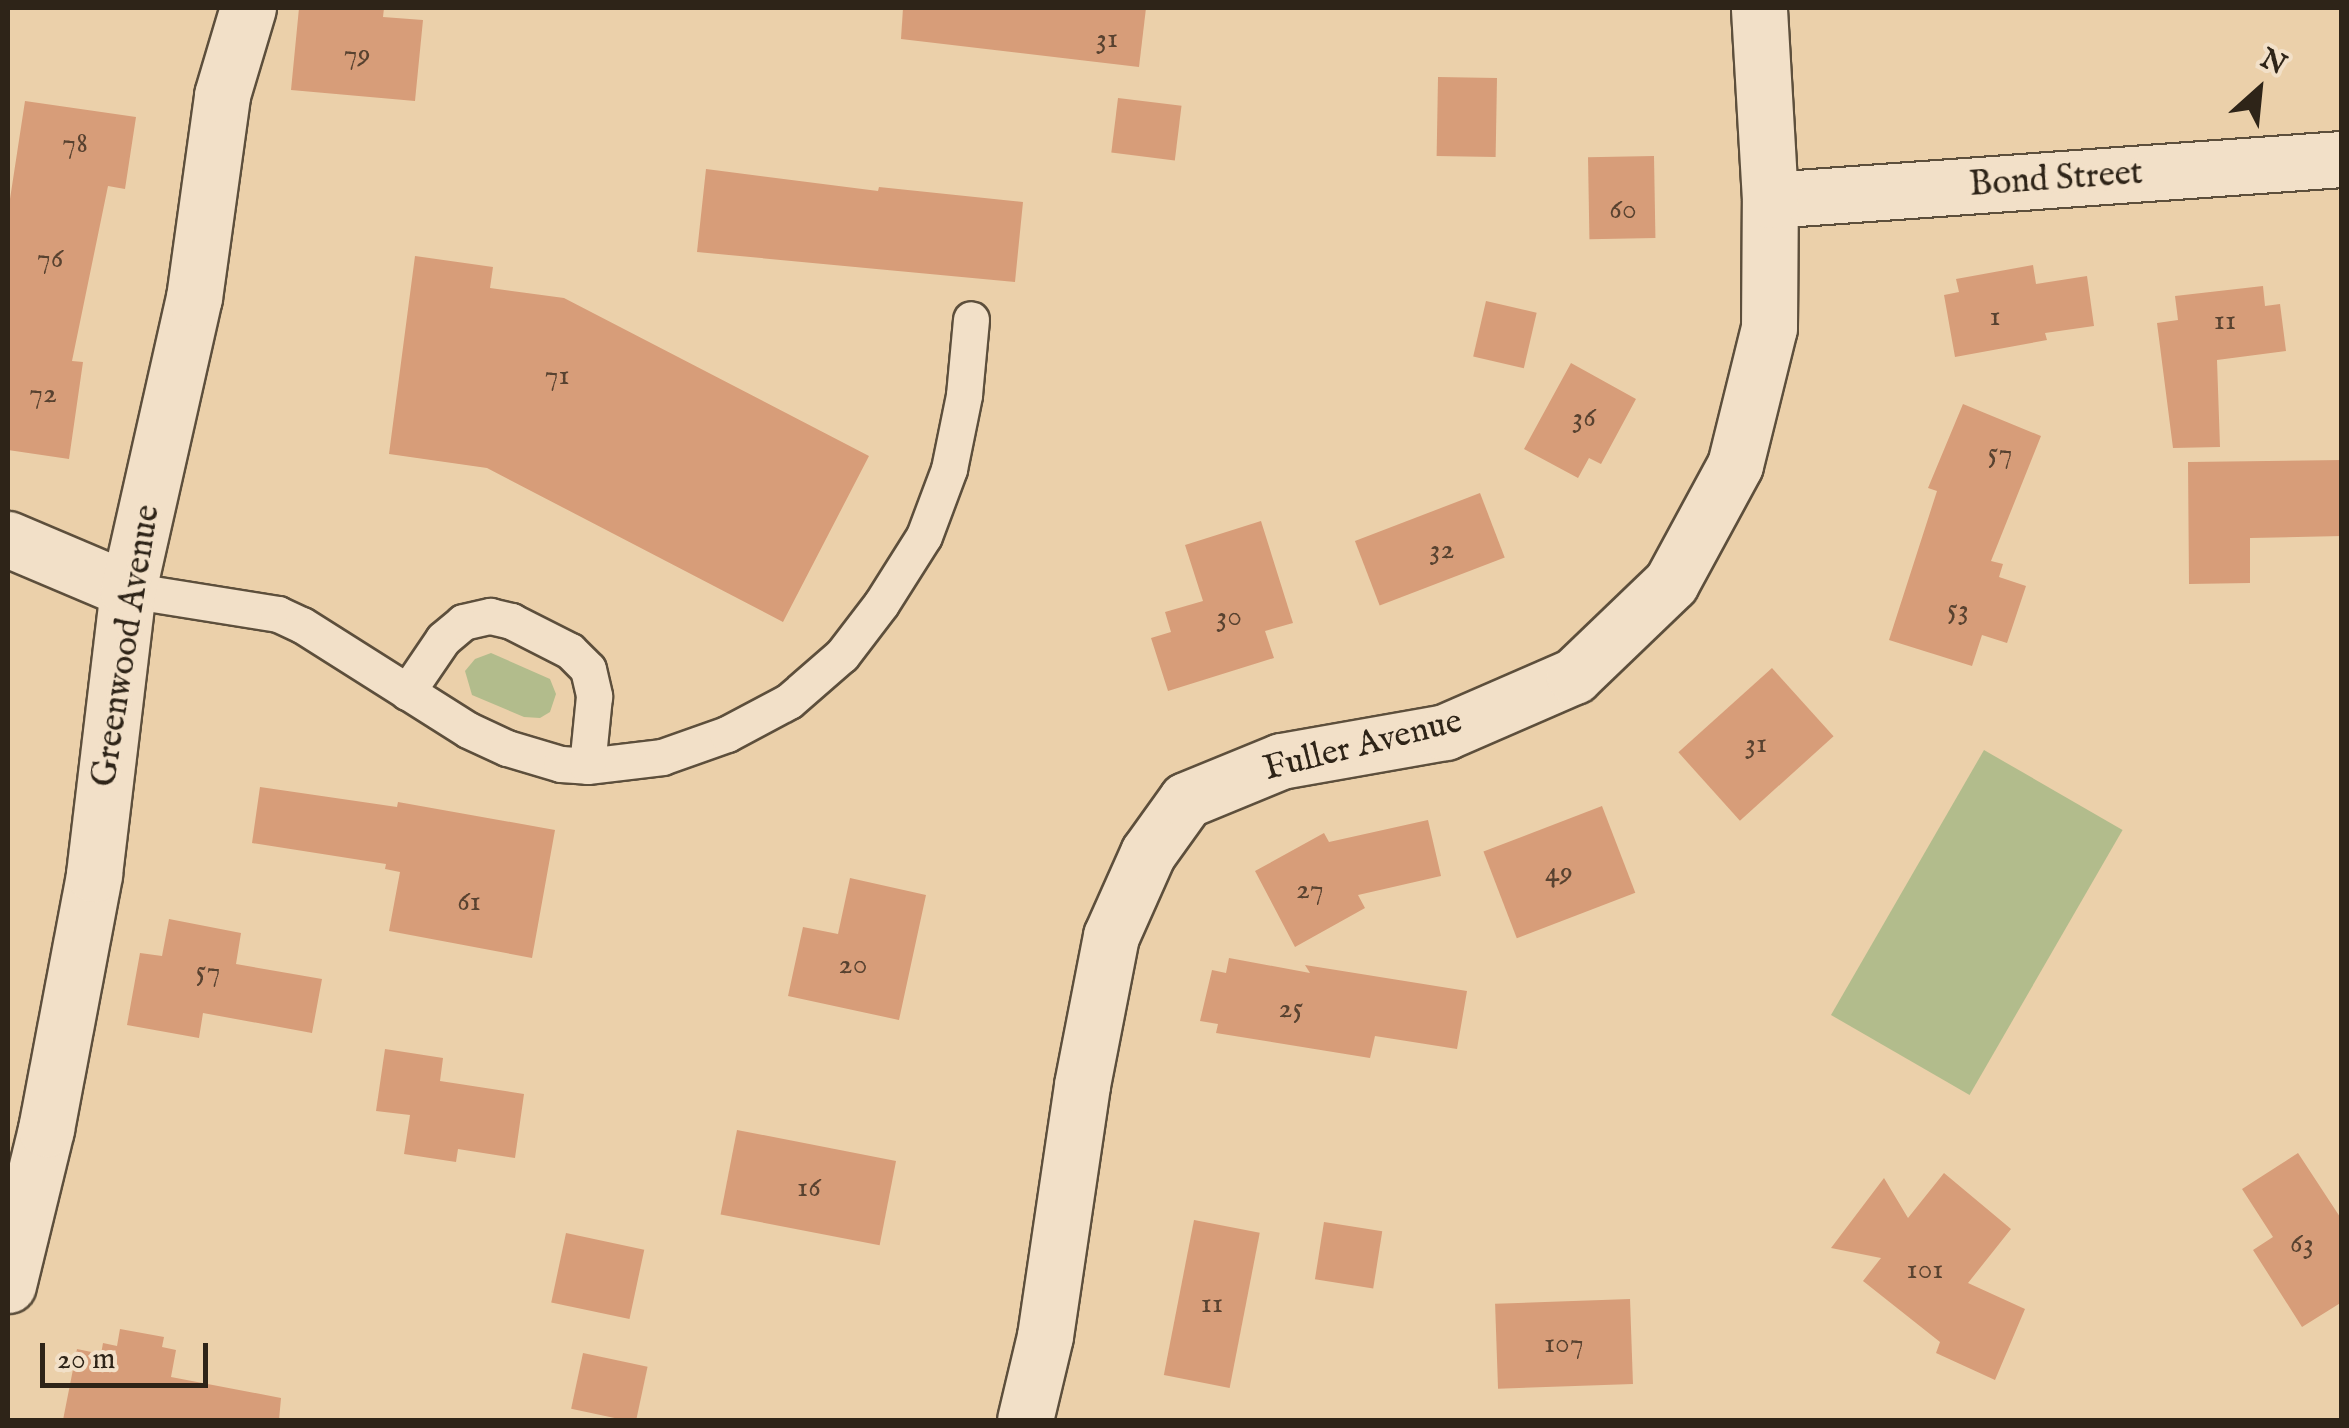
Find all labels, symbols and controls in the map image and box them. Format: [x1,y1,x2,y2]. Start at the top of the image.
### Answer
house number: 31 [1096,21,1118,57]
house number: 79 [343,37,371,73]
north arrow [2209,40,2309,140]
text: N [2254,42,2292,84]
house number: 78 [62,126,88,162]
street label: Bond Street [1968,153,2144,207]
house number: 60 [1609,192,1637,228]
house number: 76 [37,241,63,277]
house number: 1 [1989,299,2001,335]
house number: 11 [2214,303,2236,339]
house number: 71 [544,358,570,394]
house number: 72 [29,376,57,412]
house number: 36 [1572,400,1596,436]
house number: 57 [1988,436,2012,472]
street label: Greenwood Avenue [84,502,170,790]
house number: 32 [1429,532,1455,568]
house number: 53 [1947,592,1969,628]
house number: 30 [1216,599,1242,635]
street label: Fuller Avenue [1260,701,1466,791]
house number: 31 [1745,726,1767,762]
house number: 49 [1545,855,1573,891]
house number: 27 [1296,872,1324,908]
house number: 61 [457,884,481,920]
house number: 20 [839,947,867,983]
house number: 57 [196,954,220,990]
house number: 25 [1279,991,1303,1027]
house number: 16 [797,1170,821,1206]
house number: 63 [2290,1226,2314,1262]
house number: 101 [1907,1252,1943,1288]
house number: 11 [1201,1286,1223,1322]
scale bar [45,1323,212,1385]
house number: 107 [1544,1326,1584,1362]
text: 20 m [57,1341,116,1379]

